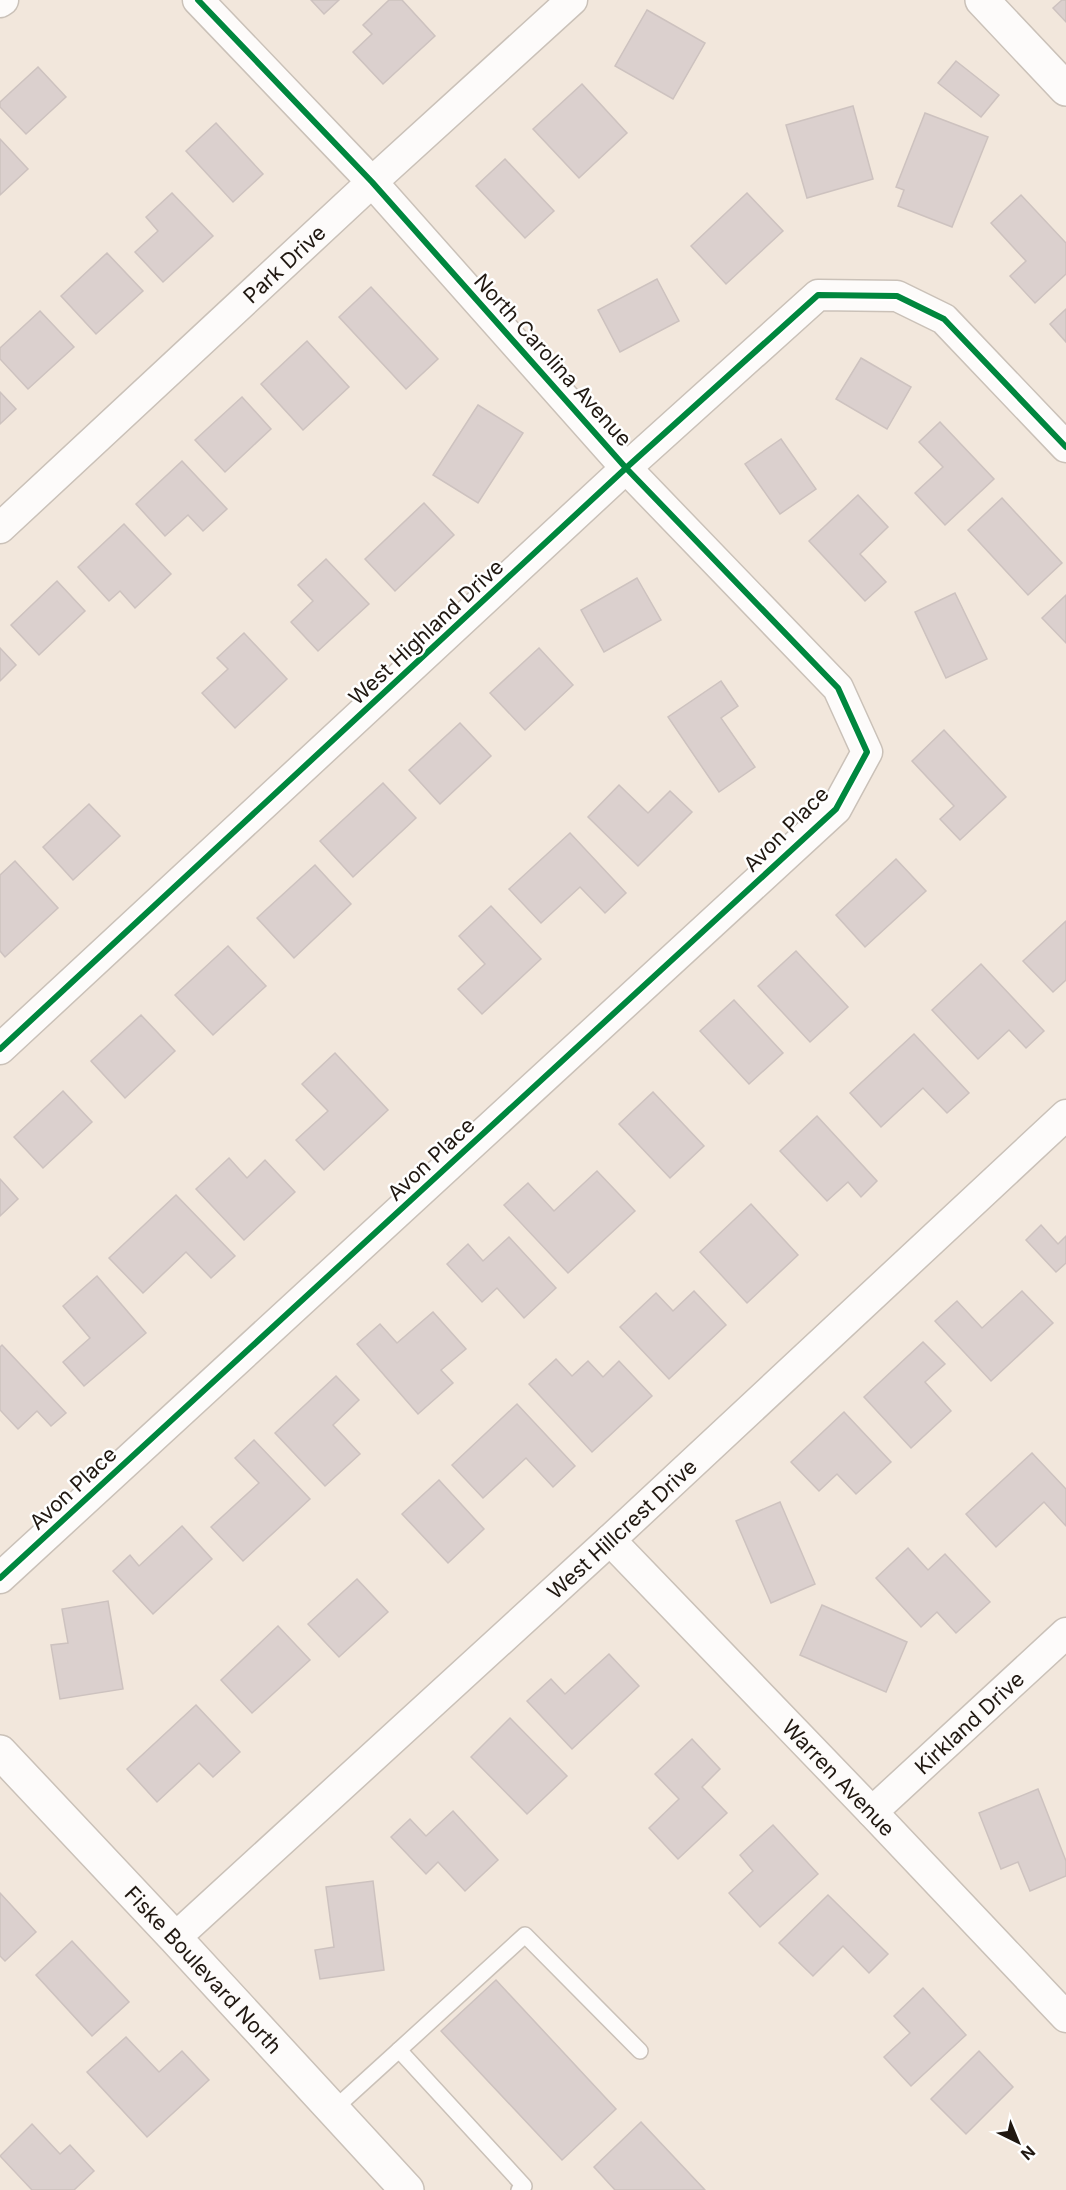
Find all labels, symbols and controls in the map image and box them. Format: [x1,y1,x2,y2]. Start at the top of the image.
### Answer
street label: Park Drive [238,220,330,308]
street label: North Carolina Avenue [469,269,637,451]
street label: West Highland Drive [344,554,508,710]
street label: Avon Place [738,781,834,877]
street label: Avon Place [382,1112,480,1206]
street label: Avon Place [24,1441,122,1535]
street label: West Hillcrest Drive [542,1453,702,1604]
street label: Kirkland Drive [909,1666,1029,1779]
street label: Warren Avenue [777,1714,900,1841]
street label: Fiske Boulevard North [120,1881,287,2058]
north arrow [988,2112,1048,2172]
text: N [1017,2141,1040,2164]

